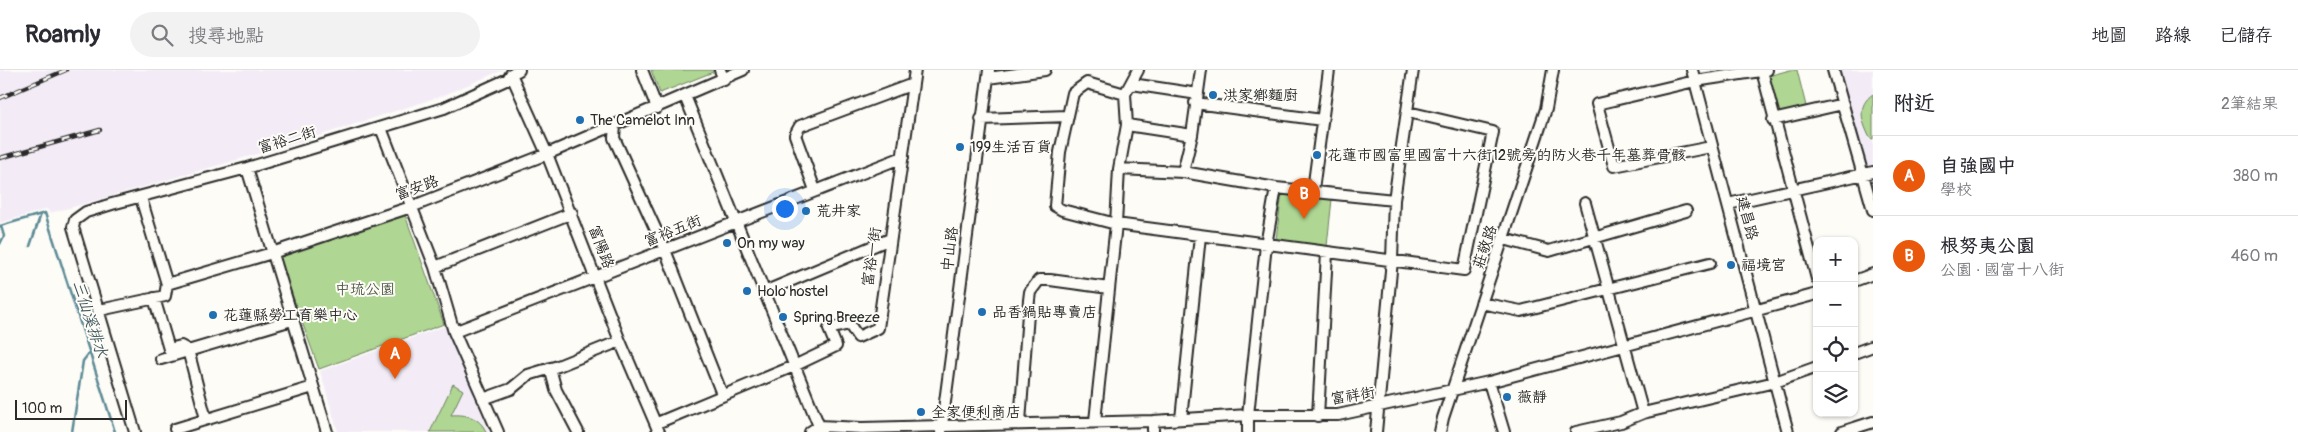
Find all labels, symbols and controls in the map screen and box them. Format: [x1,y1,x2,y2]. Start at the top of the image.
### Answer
search box [130,12,480,57]
text: Roamly [25,20,100,49]
icon: search [148,21,176,49]
text: 搜尋地點 [188,24,264,48]
text: 地圖 [2091,24,2127,47]
text: 路線 [2155,24,2191,47]
text: 已儲存 [2219,24,2273,47]
place label: 洪家鄉麵廚 [1223,86,1298,105]
marker: 洪家鄉麵廚 [1207,89,1219,101]
text: 附近 [1893,90,1935,117]
text: 2筆結果 [2221,94,2278,114]
place label: The Camelot Inn [590,111,695,130]
marker: The Camelot Inn [574,114,586,126]
street label: 富裕二街 [256,122,318,158]
place label: 199生活百貨 [970,138,1051,157]
marker: 199生活百貨 [954,141,966,153]
place label: 花蓮市國富里國富十六街12號旁的防火巷千年墓葬骨骸 [1327,146,1686,165]
marker: 花蓮市國富里國富十六街12號旁的防火巷千年墓葬骨骸 [1311,149,1323,161]
text: 自強國中 [1940,154,2016,178]
text: A [1904,166,1914,186]
text: 380 m [2232,166,2278,186]
street label: 富安路 [393,171,441,205]
pin: B [1288,178,1320,219]
text: 學校 [1940,180,1972,200]
street label: 建昌路 [1732,194,1762,242]
your location [772,196,798,222]
place label: 荒井家 [816,202,861,221]
marker: 荒井家 [800,205,812,217]
street label: 富裕五街 [642,211,704,251]
street label: 富陽路 [584,223,618,271]
street label: 莊敬路 [1469,223,1501,271]
street label: 富裕一街 [858,226,886,288]
street label: 中山路 [938,226,962,272]
place label: On my way [737,234,805,253]
text: 根努夷公園 [1940,234,2035,258]
marker: On my way [721,237,733,249]
map controls [1813,237,1858,417]
button: + [1813,237,1858,282]
text: B [1904,246,1914,266]
text: 460 m [2231,246,2278,266]
place label: 福境宮 [1741,256,1786,275]
marker: 福境宮 [1725,259,1737,271]
text: 公園 · 國富十八街 [1940,260,2064,280]
water label: 三仙溪排水 [68,278,112,361]
park label: 中琉公園 [335,280,395,299]
place label: Holo hostel [757,282,828,301]
button: − [1813,282,1858,327]
marker: Holo hostel [741,285,753,297]
place label: 品香鍋貼專賣店 [992,303,1097,322]
place label: 花蓮縣勞工育樂中心 [223,306,358,325]
marker: 品香鍋貼專賣店 [976,306,988,318]
place label: Spring Breeze [793,308,880,327]
marker: 花蓮縣勞工育樂中心 [207,309,219,321]
marker: Spring Breeze [777,311,789,323]
button: locate [1813,327,1858,372]
pin: A [379,338,411,379]
button: layers [1813,372,1858,417]
street label: 富祥街 [1329,383,1377,409]
place label: 薇靜 [1517,388,1547,407]
marker: 薇靜 [1501,391,1513,403]
scale bar [15,397,128,420]
text: 100 m [22,400,62,417]
place label: 全家便利商店 [931,403,1021,422]
marker: 全家便利商店 [915,406,927,418]

